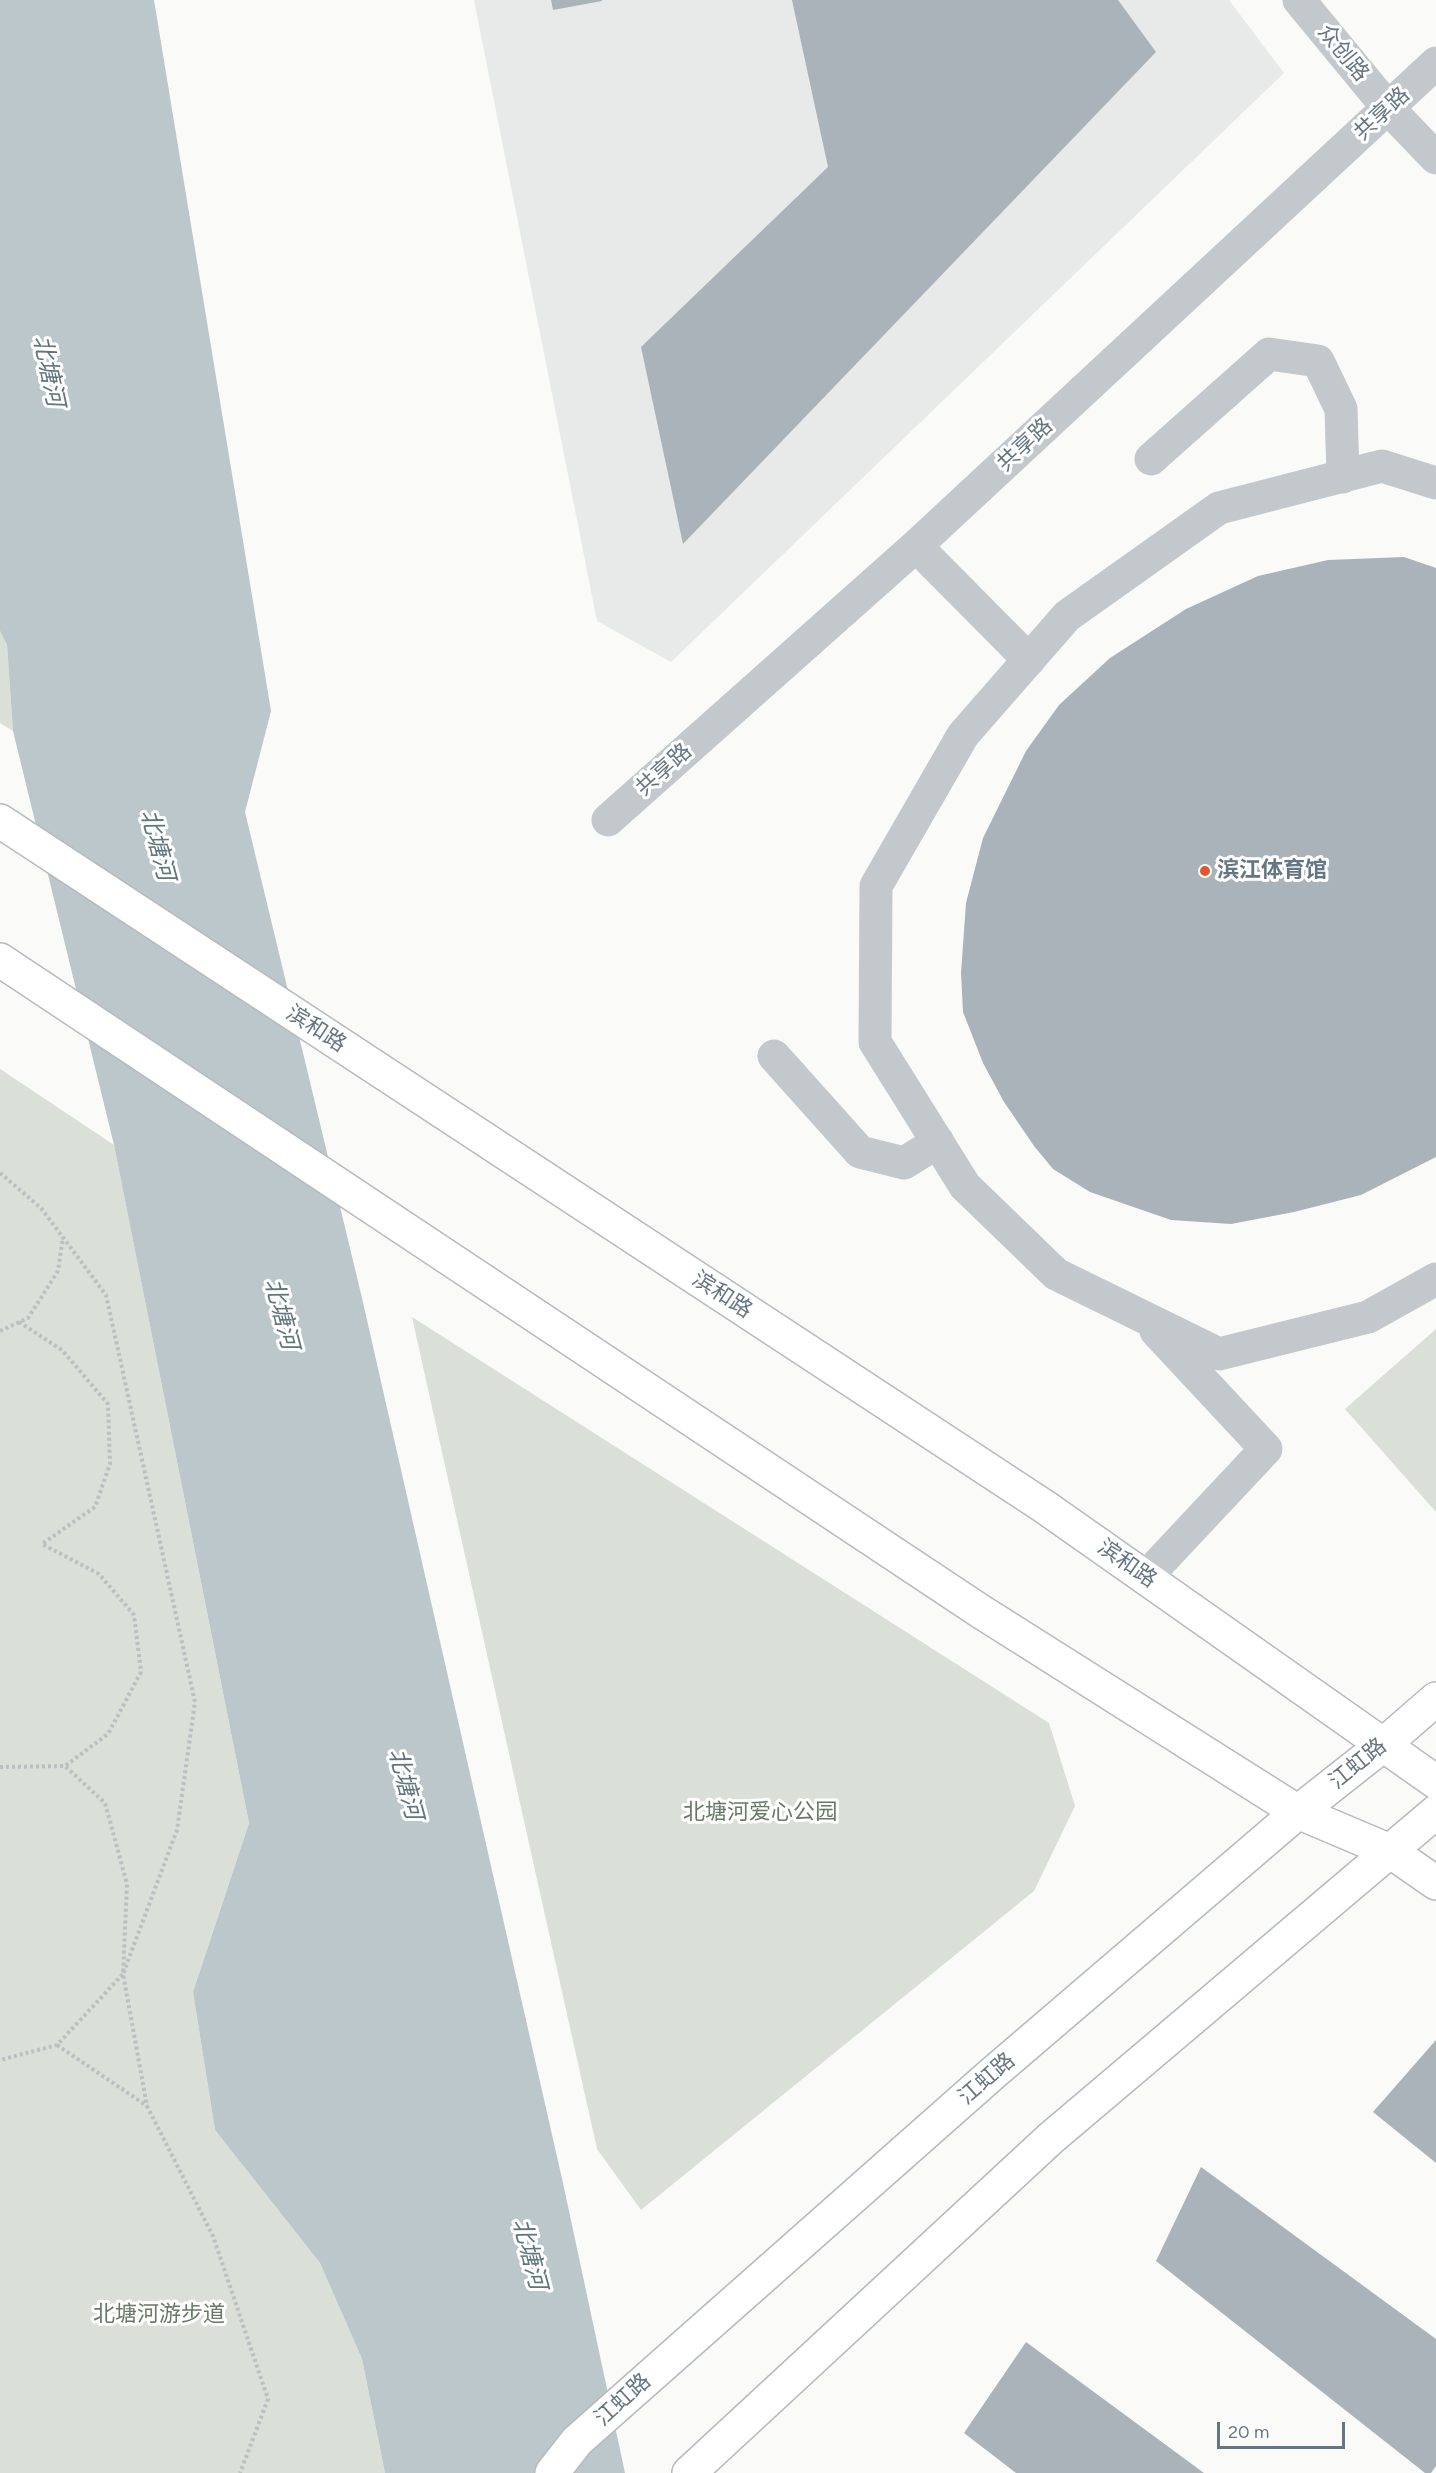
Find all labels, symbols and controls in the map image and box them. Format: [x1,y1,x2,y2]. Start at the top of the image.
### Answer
street label: 众创路 [1312,19,1374,87]
street label: 共享路 [1349,82,1415,146]
water label: 北塘河 [26,333,70,409]
street label: 共享路 [992,413,1058,477]
street label: 共享路 [631,738,697,802]
water label: 北塘河 [134,806,180,884]
place label: 滨江体育馆 [1217,858,1327,884]
marker: 滨江体育馆 [1198,864,1212,878]
street label: 滨和路 [281,1000,351,1058]
street label: 滨和路 [687,1266,757,1324]
water label: 北塘河 [258,1275,304,1353]
street label: 滨和路 [1092,1534,1162,1594]
street label: 江虹路 [1324,1733,1392,1795]
water label: 北塘河 [382,1745,428,1823]
park label: 北塘河爱心公园 [683,1800,837,1826]
street label: 江虹路 [953,2047,1021,2111]
water label: 北塘河 [506,2215,552,2293]
park label: 北塘河游步道 [93,2302,225,2328]
street label: 江虹路 [590,2368,656,2432]
scale bar [1220,2410,1348,2448]
text: 20 m [1228,2421,1269,2443]

